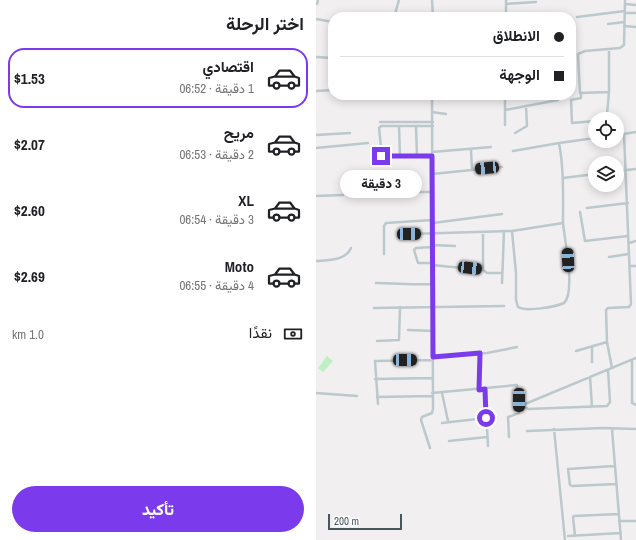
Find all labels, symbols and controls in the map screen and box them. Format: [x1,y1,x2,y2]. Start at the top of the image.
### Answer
text: اختر الرحلة [226,11,304,36]
text: الانطلاق [493,25,540,46]
text: اقتصادي [202,56,254,77]
icon: car [266,60,302,96]
text: الوجهة [499,64,540,85]
text: $1.53 [14,68,45,89]
text: 1 دقيقة · 06:52 [179,80,254,97]
map controls [588,112,624,192]
button: locate [588,112,624,148]
text: مريح [224,122,254,143]
icon: car [266,126,302,162]
text: $2.07 [14,134,45,155]
text: 2 دقيقة · 06:53 [179,146,254,163]
route end [372,147,390,165]
button: layers [588,156,624,192]
car [475,161,499,175]
callout: 3 دقيقة [340,170,422,198]
text: 3 دقيقة [361,175,401,192]
text: XL [238,190,254,211]
icon: car [266,192,302,228]
text: $2.60 [14,200,45,221]
text: 3 دقيقة · 06:54 [179,211,254,228]
car [397,228,421,240]
car [561,248,575,272]
text: Moto [225,256,254,277]
icon: car [266,258,302,294]
car [457,261,483,275]
text: $2.69 [14,266,45,287]
text: 4 دقيقة · 06:55 [179,277,254,294]
text: نقدًا [249,322,272,343]
icon: cash [282,323,304,345]
text: 1.0 km [12,326,44,343]
car [393,354,417,366]
car [513,388,525,412]
route start [477,409,495,427]
button: تأكيد [12,486,304,532]
scale bar [328,512,402,531]
text: 200 m [334,514,359,528]

